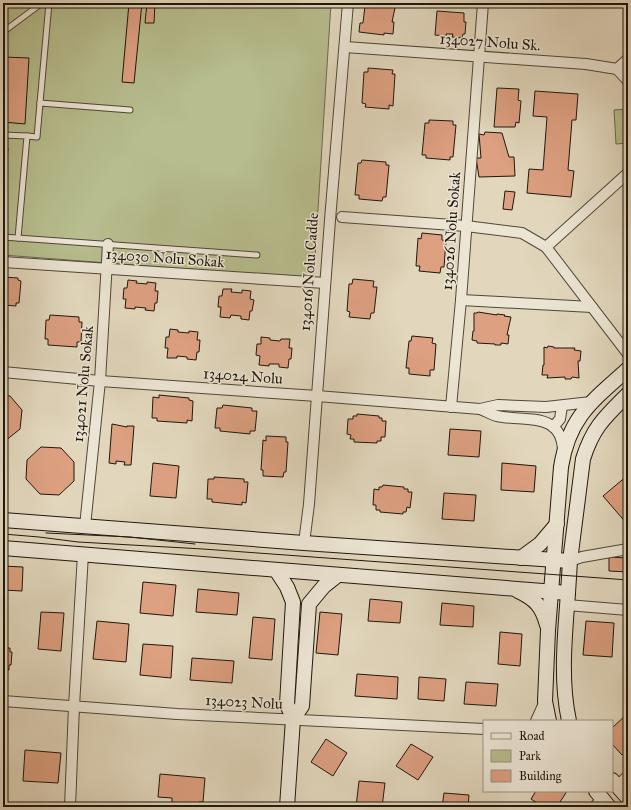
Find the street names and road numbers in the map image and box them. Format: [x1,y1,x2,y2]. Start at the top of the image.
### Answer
street label: 134027 Nolu Sk. [439,29,541,55]
street label: 134026 Nolu Sokak [438,171,464,291]
street label: 134016 Nolu Cadde [296,212,322,332]
street label: 134030 Nolu Sokak [105,245,225,271]
street label: 134021 Nolu Sokak [69,325,97,443]
street label: 134024 Nolu [202,364,284,388]
street label: 134023 Nolu [205,691,283,713]

